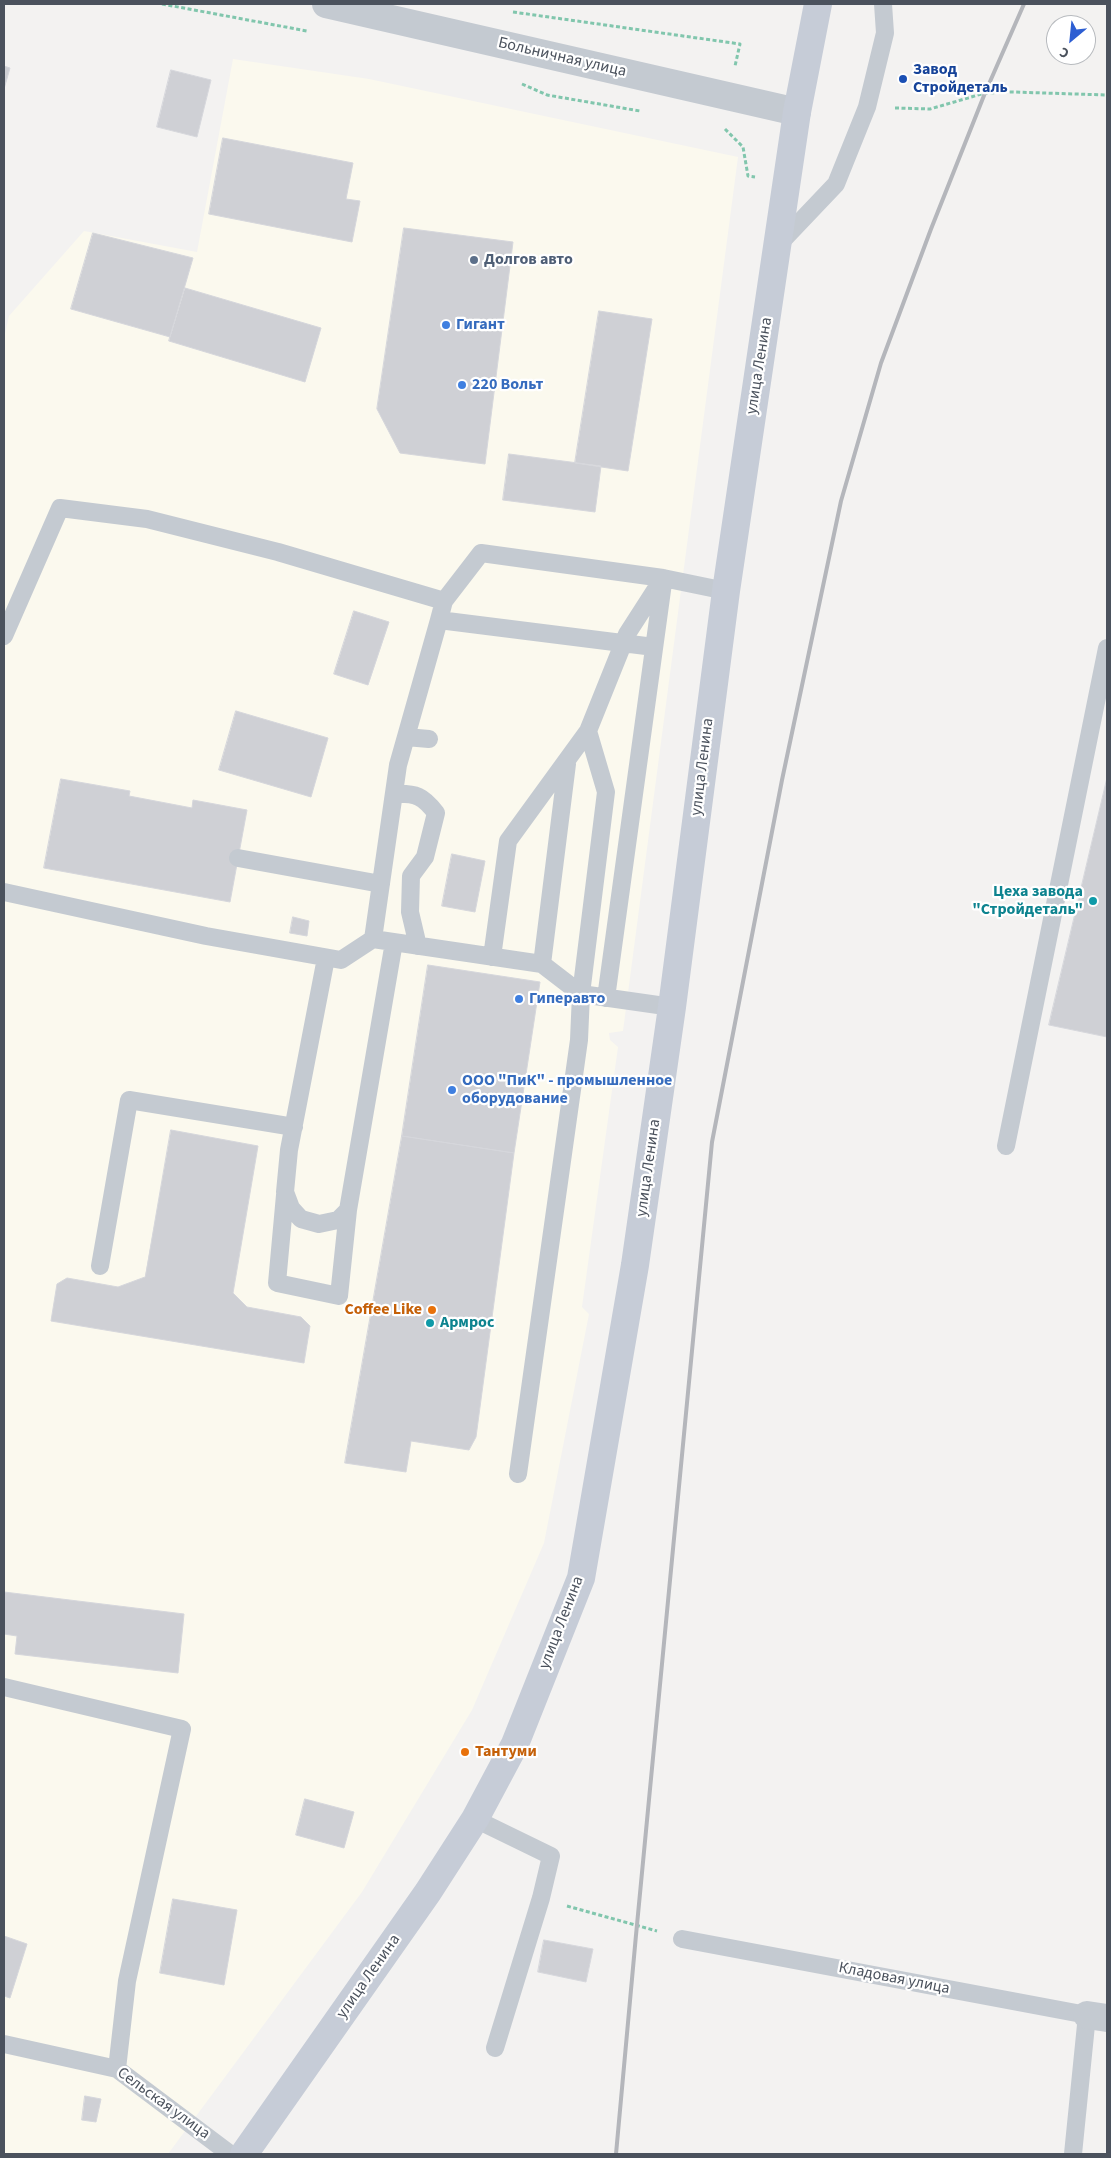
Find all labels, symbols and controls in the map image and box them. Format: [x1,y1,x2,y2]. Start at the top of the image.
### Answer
north arrow [1046,15,1096,65]
street label: Больничная улица [496,34,628,82]
text: С [1056,42,1073,63]
place label: Завод Стройдеталь [913,60,1008,98]
marker: Завод Стройдеталь [897,73,909,85]
place label: Долгов авто [484,250,573,270]
marker: Долгов авто [468,254,480,266]
place label: Гигант [456,315,505,335]
street label: улица Ленина [743,316,777,416]
marker: Гигант [440,319,452,331]
place label: 220 Вольт [472,375,543,395]
marker: 220 Вольт [456,379,468,391]
street label: улица Ленина [687,717,719,817]
place label: Цеха завода "Стройдеталь" [972,882,1083,920]
marker: Цеха завода "Стройдеталь" [1087,895,1099,907]
place label: Гиперавто [529,989,605,1009]
marker: Гиперавто [513,993,525,1005]
place label: ООО "ПиК" - промышленное оборудование [462,1071,672,1109]
marker: ООО "ПиК" - промышленное оборудование [446,1084,458,1096]
street label: улица Ленина [633,1118,665,1218]
place label: Coffee Like [344,1300,422,1320]
marker: Coffee Like [426,1304,438,1316]
place label: Армрос [440,1313,494,1333]
marker: Армрос [424,1317,436,1329]
street label: улица Ленина [535,1574,589,1672]
place label: Тантуми [475,1742,537,1762]
marker: Тантуми [459,1746,471,1758]
street label: улица Ленина [333,1931,405,2023]
street label: Кладовая улица [837,1959,951,1999]
street label: Сельская улица [113,2064,213,2144]

